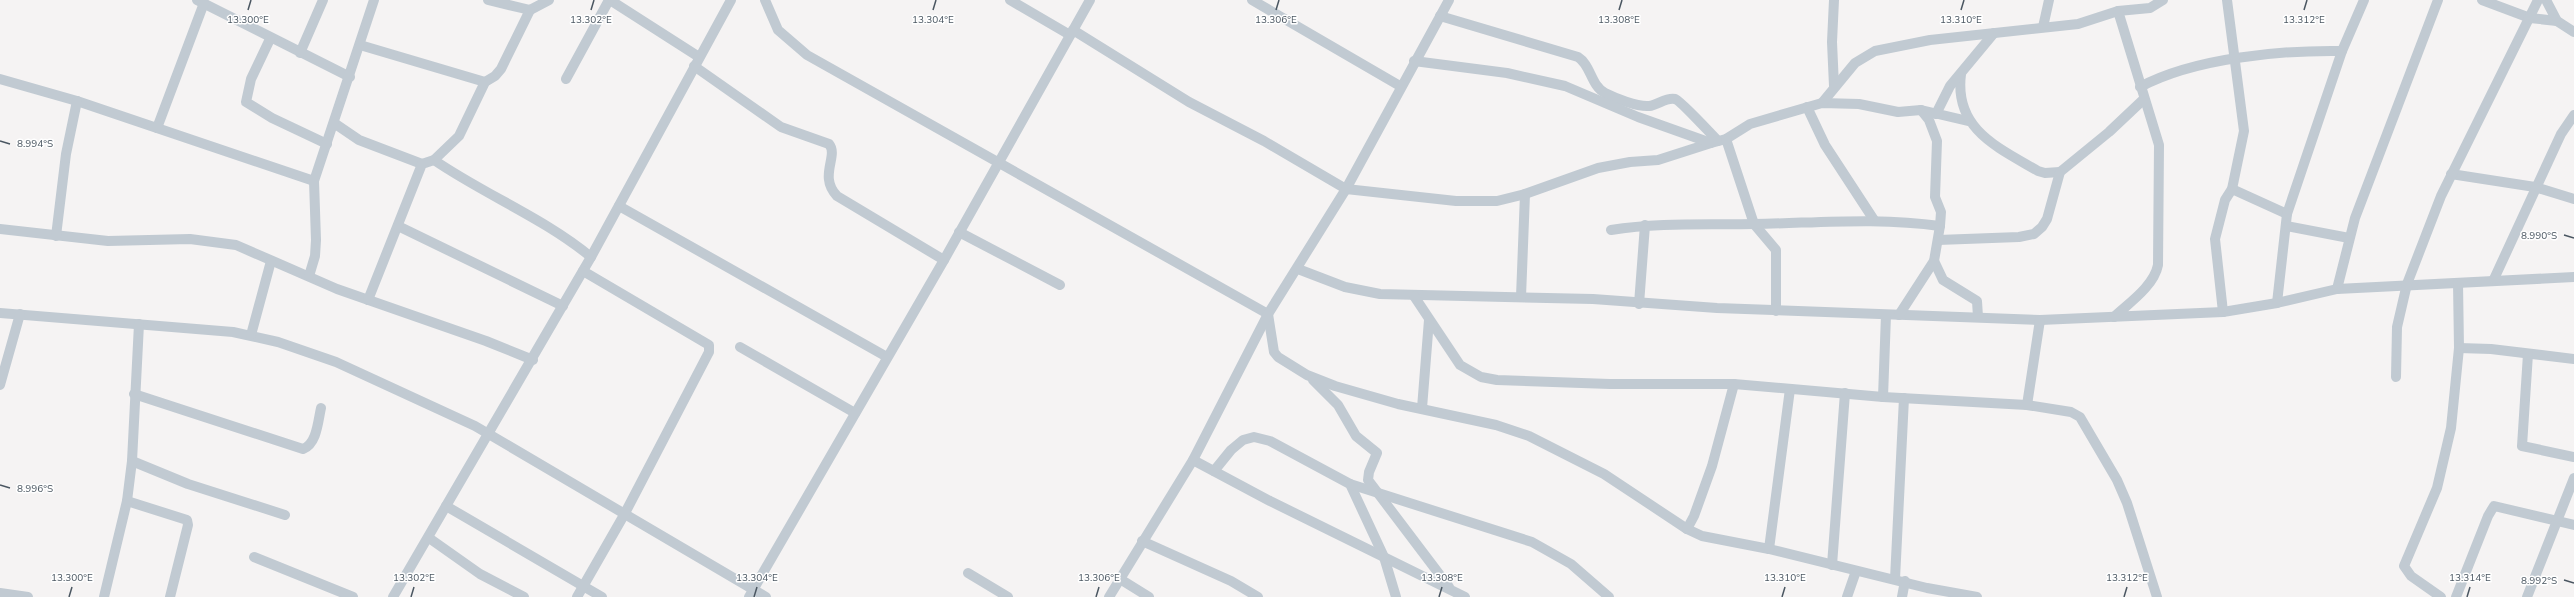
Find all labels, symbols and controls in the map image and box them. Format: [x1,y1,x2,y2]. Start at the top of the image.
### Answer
text: 13.300°E [227,13,269,27]
text: 13.302°E [570,13,612,27]
text: 13.304°E [912,13,954,27]
text: 13.306°E [1255,13,1297,27]
text: 13.308°E [1598,13,1640,27]
text: 13.310°E [1940,13,1982,27]
text: 13.312°E [2283,13,2325,27]
text: 8.994°S [17,137,53,151]
text: 8.990°S [2521,229,2557,243]
text: 8.996°S [17,482,53,496]
text: 13.300°E [51,571,93,585]
text: 13.302°E [393,571,435,585]
text: 13.304°E [736,571,778,585]
text: 13.306°E [1078,571,1120,585]
text: 13.308°E [1421,571,1463,585]
text: 13.310°E [1764,571,1806,585]
text: 13.312°E [2106,571,2148,585]
text: 13.314°E [2449,571,2491,585]
text: 8.992°S [2521,574,2557,588]

